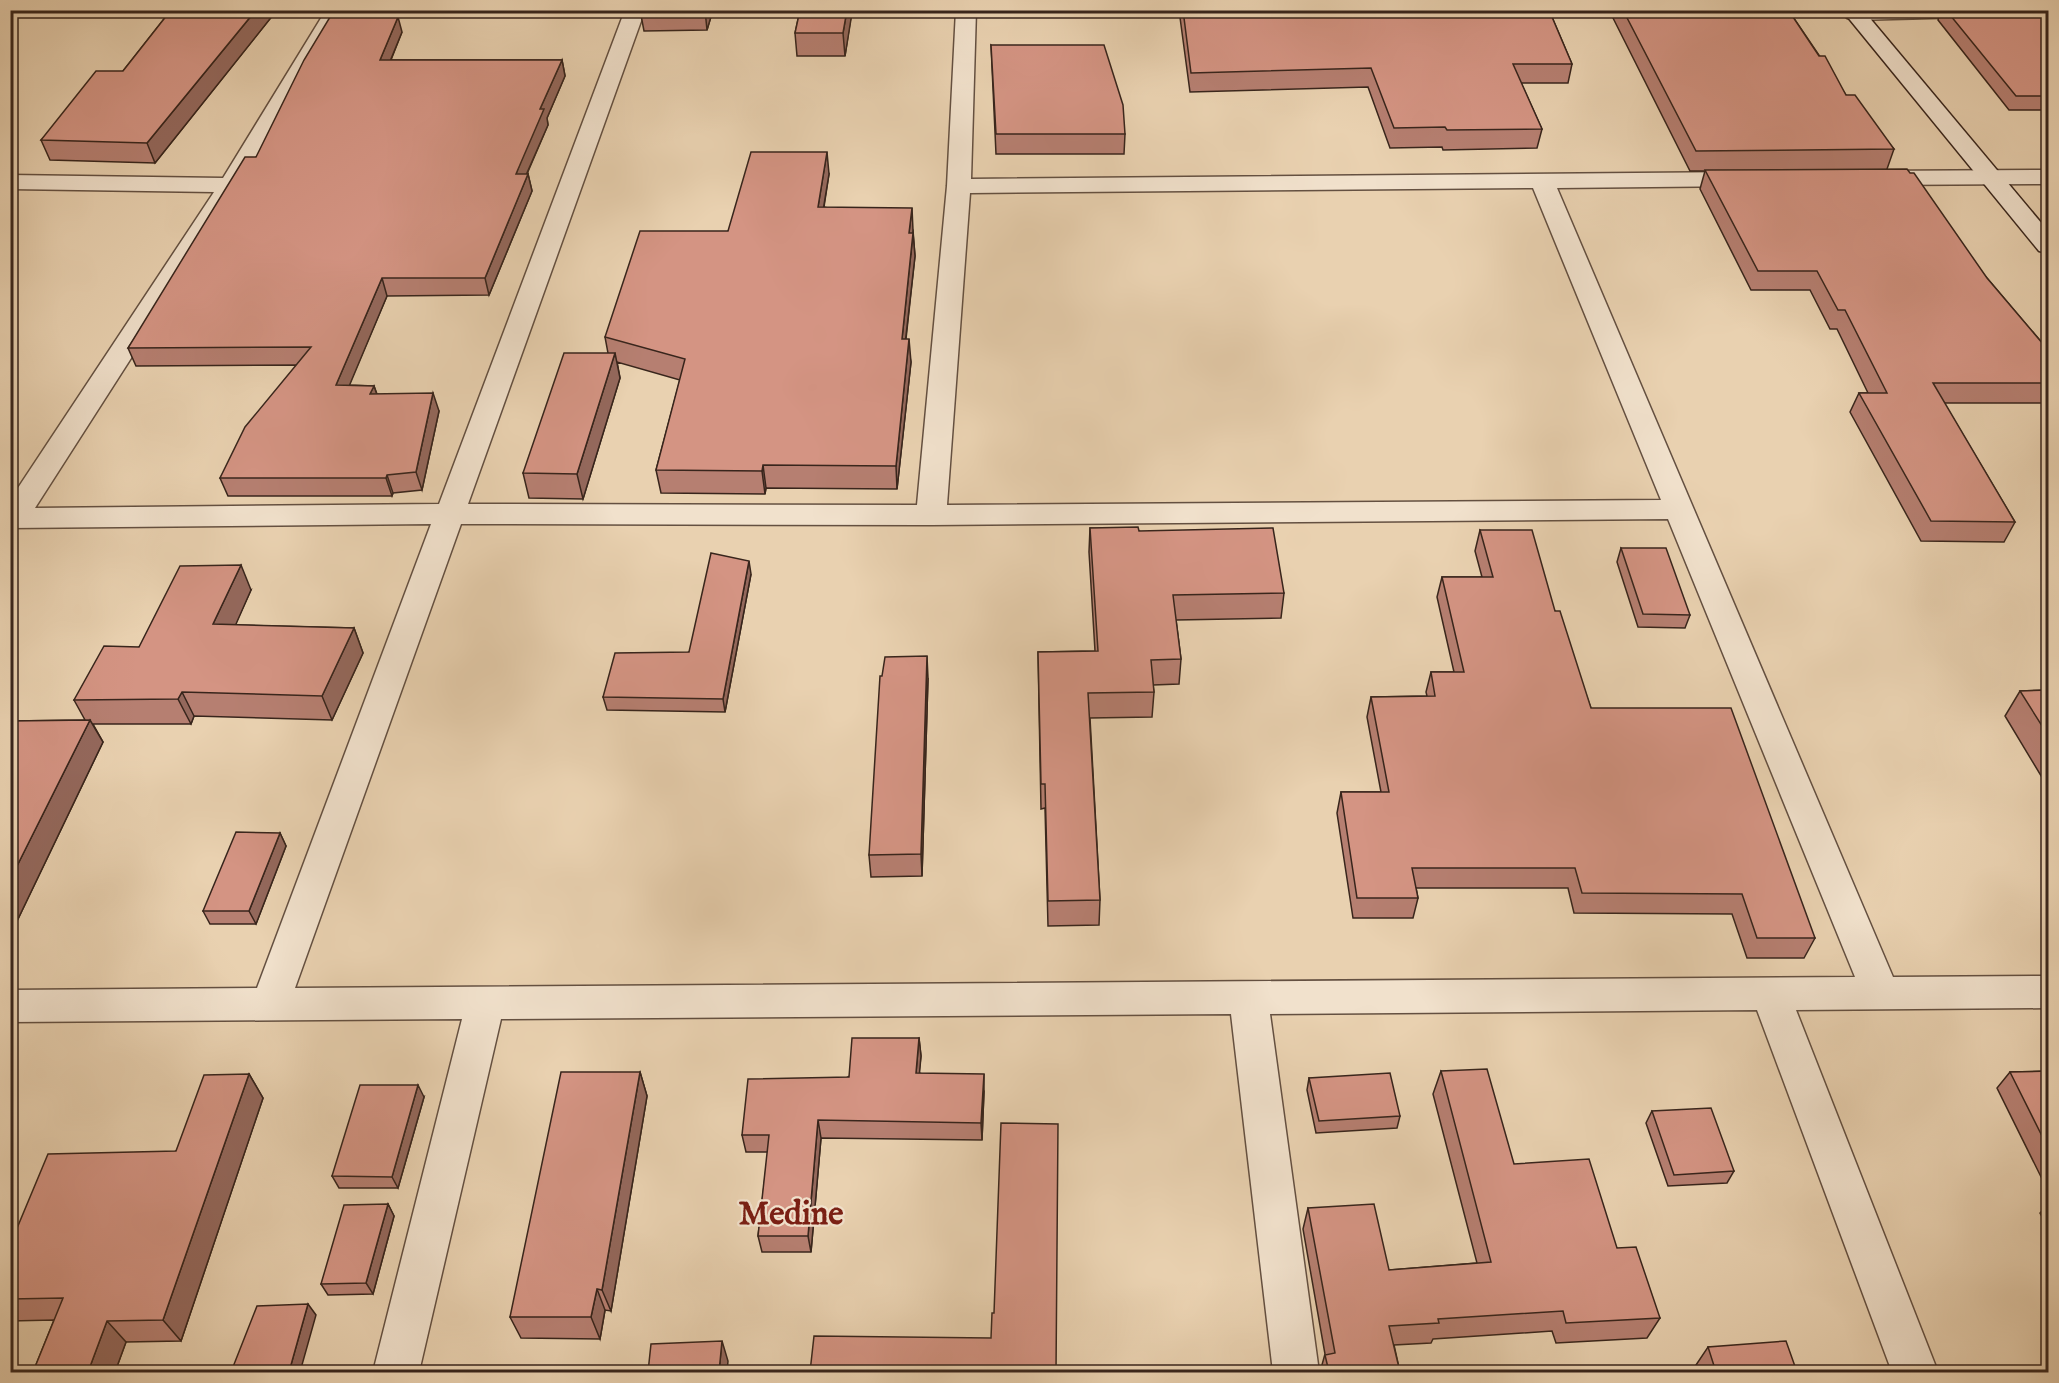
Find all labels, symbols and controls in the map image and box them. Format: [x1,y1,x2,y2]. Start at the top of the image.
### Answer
district label: Medine [738,1194,844,1236]

